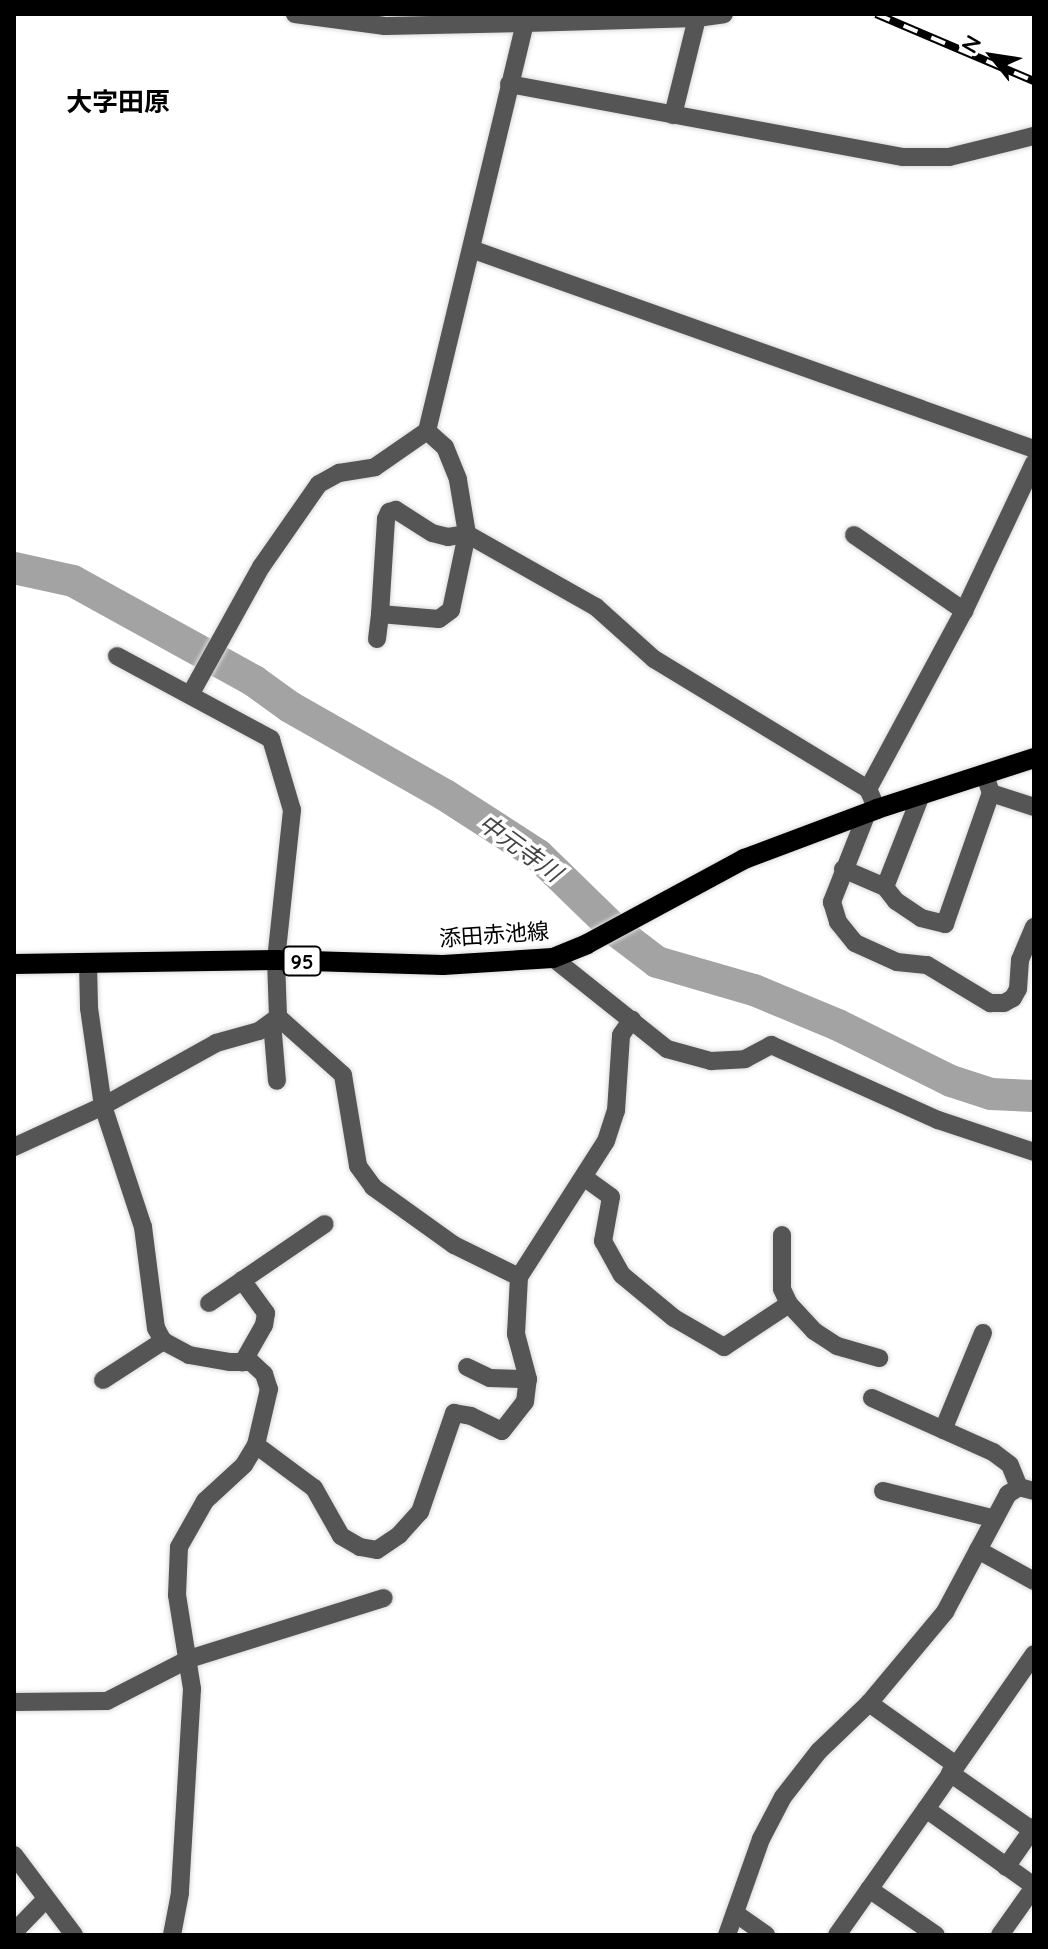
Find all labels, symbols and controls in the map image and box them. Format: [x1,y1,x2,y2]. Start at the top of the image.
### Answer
north arrow [952,16,1032,96]
text: N [955,30,987,58]
district label: 大字田原 [66,86,170,118]
water label: 中元寺川 [473,808,567,888]
street label: 添田赤池線 [438,918,550,952]
road number: 95 [282,945,322,977]

